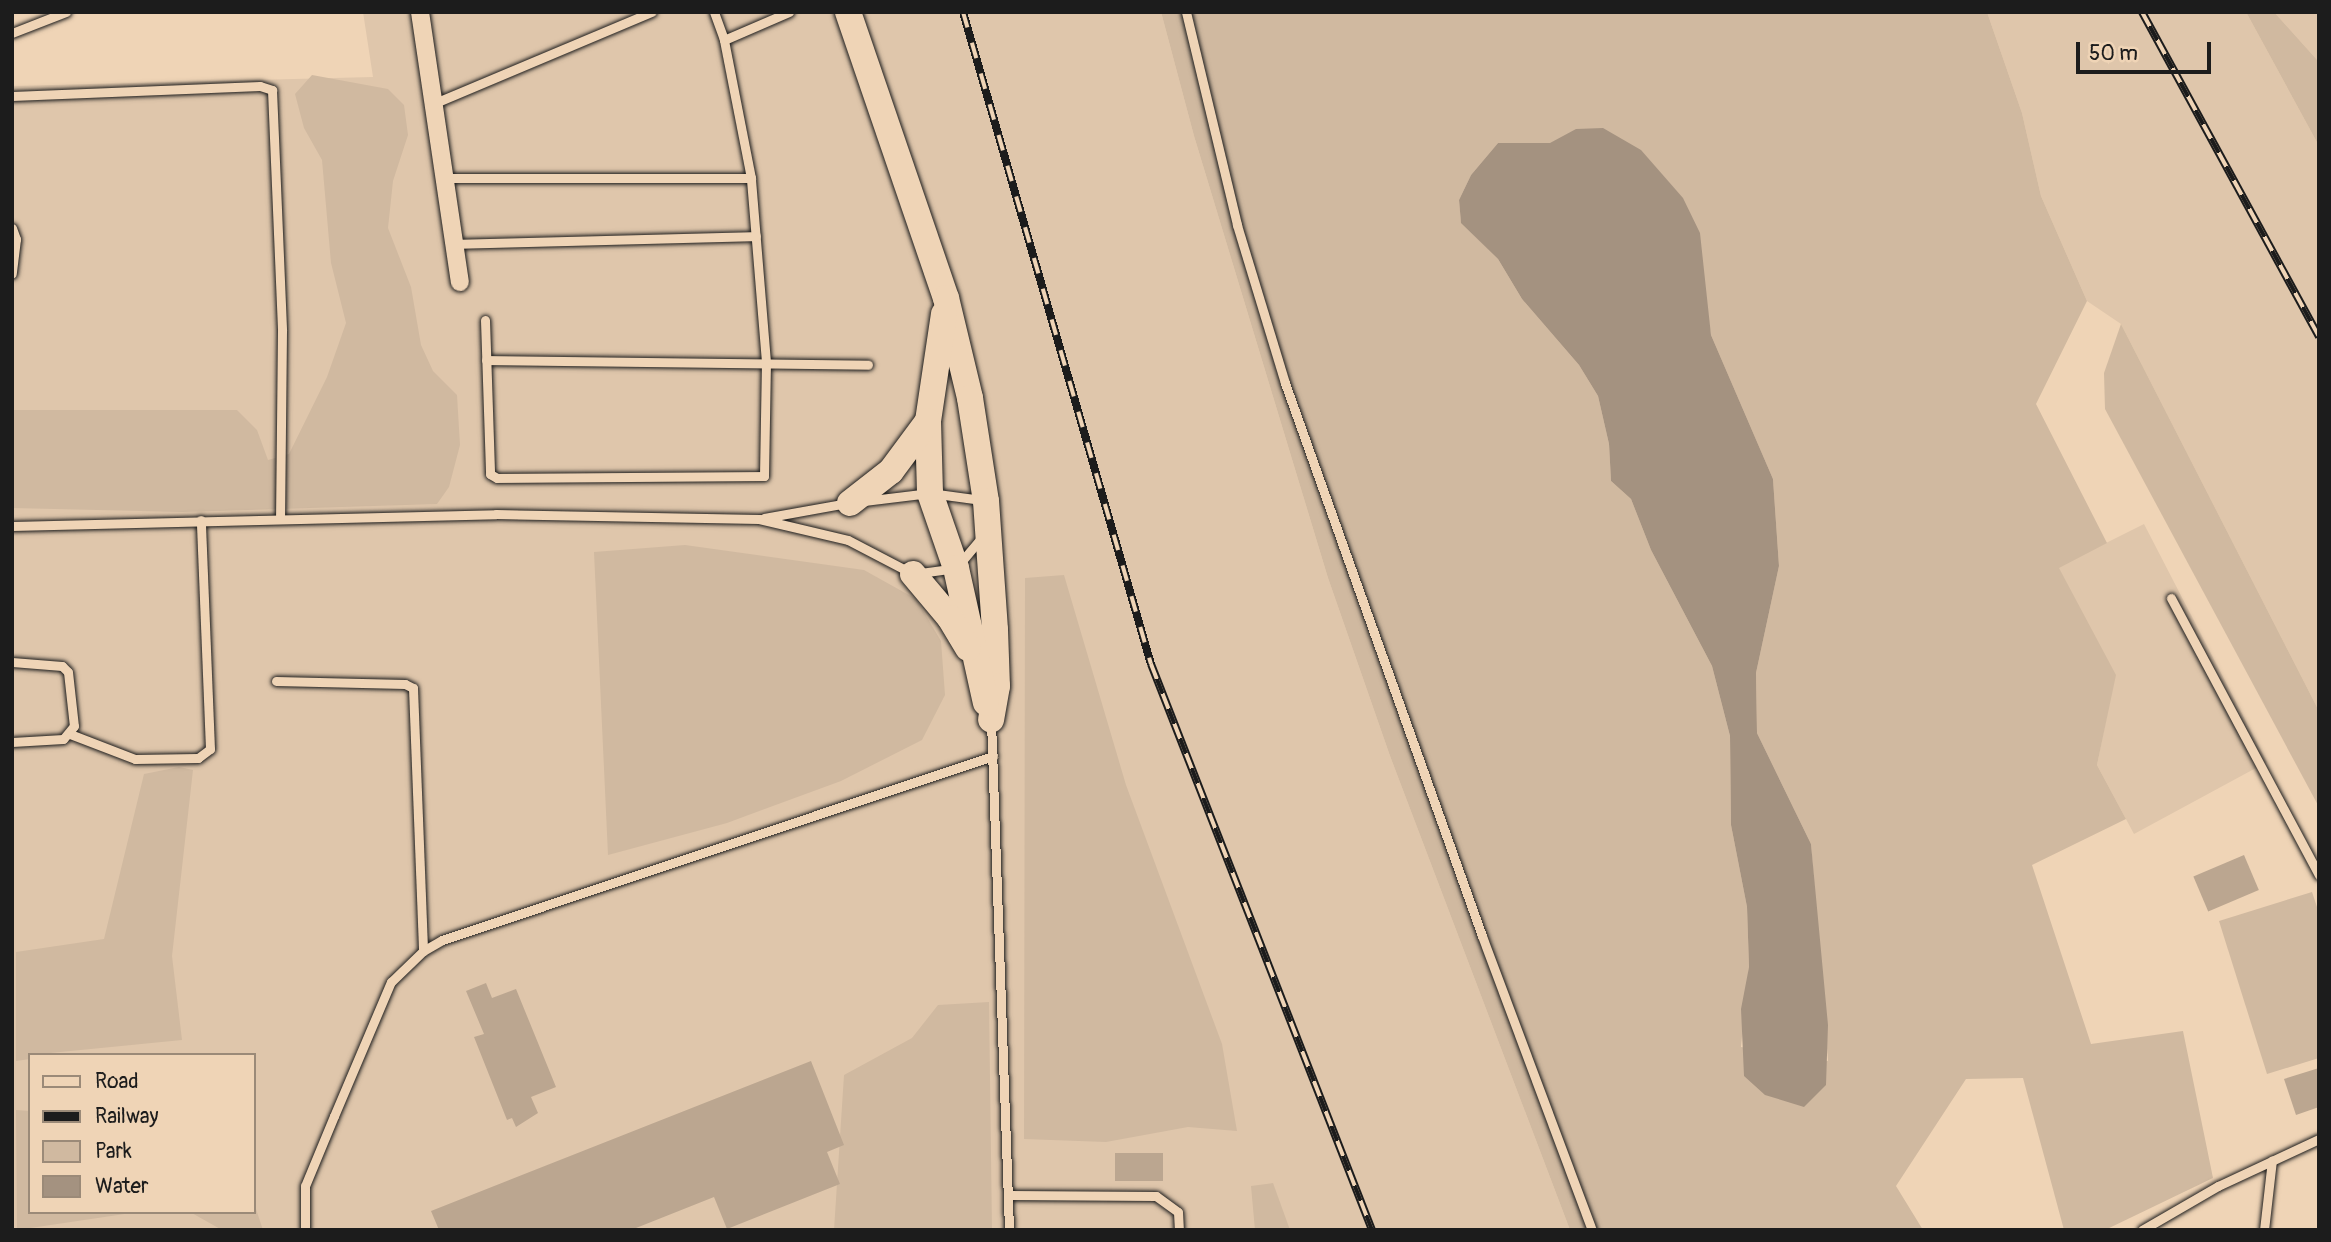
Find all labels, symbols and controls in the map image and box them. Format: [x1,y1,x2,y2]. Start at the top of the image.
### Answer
scale bar [2079,28,2214,72]
text: 50 m [2089,40,2138,67]
legend [28,1053,256,1214]
text: Road [95,1068,139,1095]
text: Railway [95,1103,159,1130]
text: Park [95,1138,132,1165]
text: Water [95,1173,148,1200]

